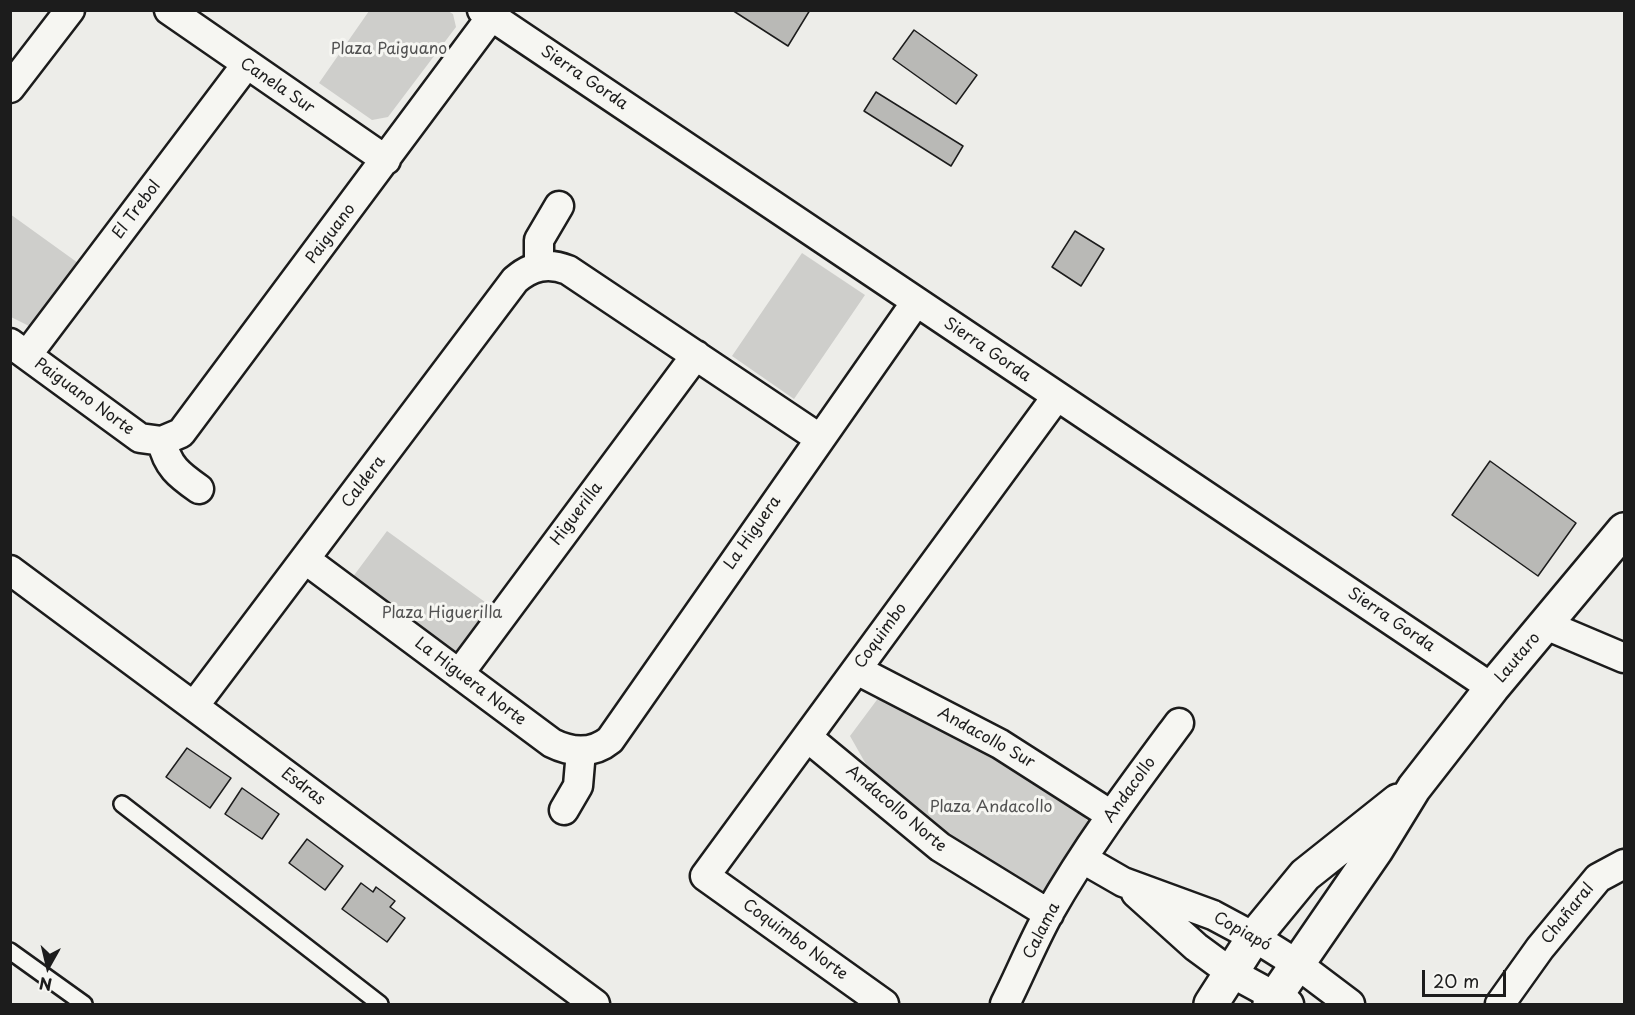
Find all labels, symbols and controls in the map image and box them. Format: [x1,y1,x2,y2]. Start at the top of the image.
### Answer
park label: Plaza Paiguano [331,40,447,60]
street label: Sierra Gorda [537,42,631,114]
street label: Canela Sur [236,54,318,118]
street label: El Trebol [109,177,165,243]
street label: Paiguano [302,200,360,268]
street label: Sierra Gorda [940,314,1034,386]
street label: Paiguano Norte [30,354,138,440]
street label: Caldera [338,452,390,512]
street label: Higuerilla [547,479,607,549]
street label: La Higuera [721,492,785,574]
street label: Sierra Gorda [1344,584,1438,656]
street label: Coquimbo [851,600,911,672]
park label: Plaza Higuerilla [382,604,502,624]
street label: Lautaro [1491,629,1545,687]
street label: La Higuera Norte [411,634,529,730]
street label: Andacollo Sur [934,703,1038,773]
street label: Andacollo [1100,754,1160,826]
street label: Andacollo Norte [842,761,950,857]
street label: Esdras [277,764,329,810]
park label: Plaza Andacollo [930,798,1052,818]
street label: Chañaral [1538,880,1598,948]
street label: Coquimbo Norte [739,895,851,985]
street label: Calama [1020,899,1064,963]
street label: Copiapó [1210,908,1274,956]
north arrow [18,937,78,997]
scale bar [1425,958,1509,996]
text: 20 m [1433,967,1479,994]
text: N [38,972,53,998]

